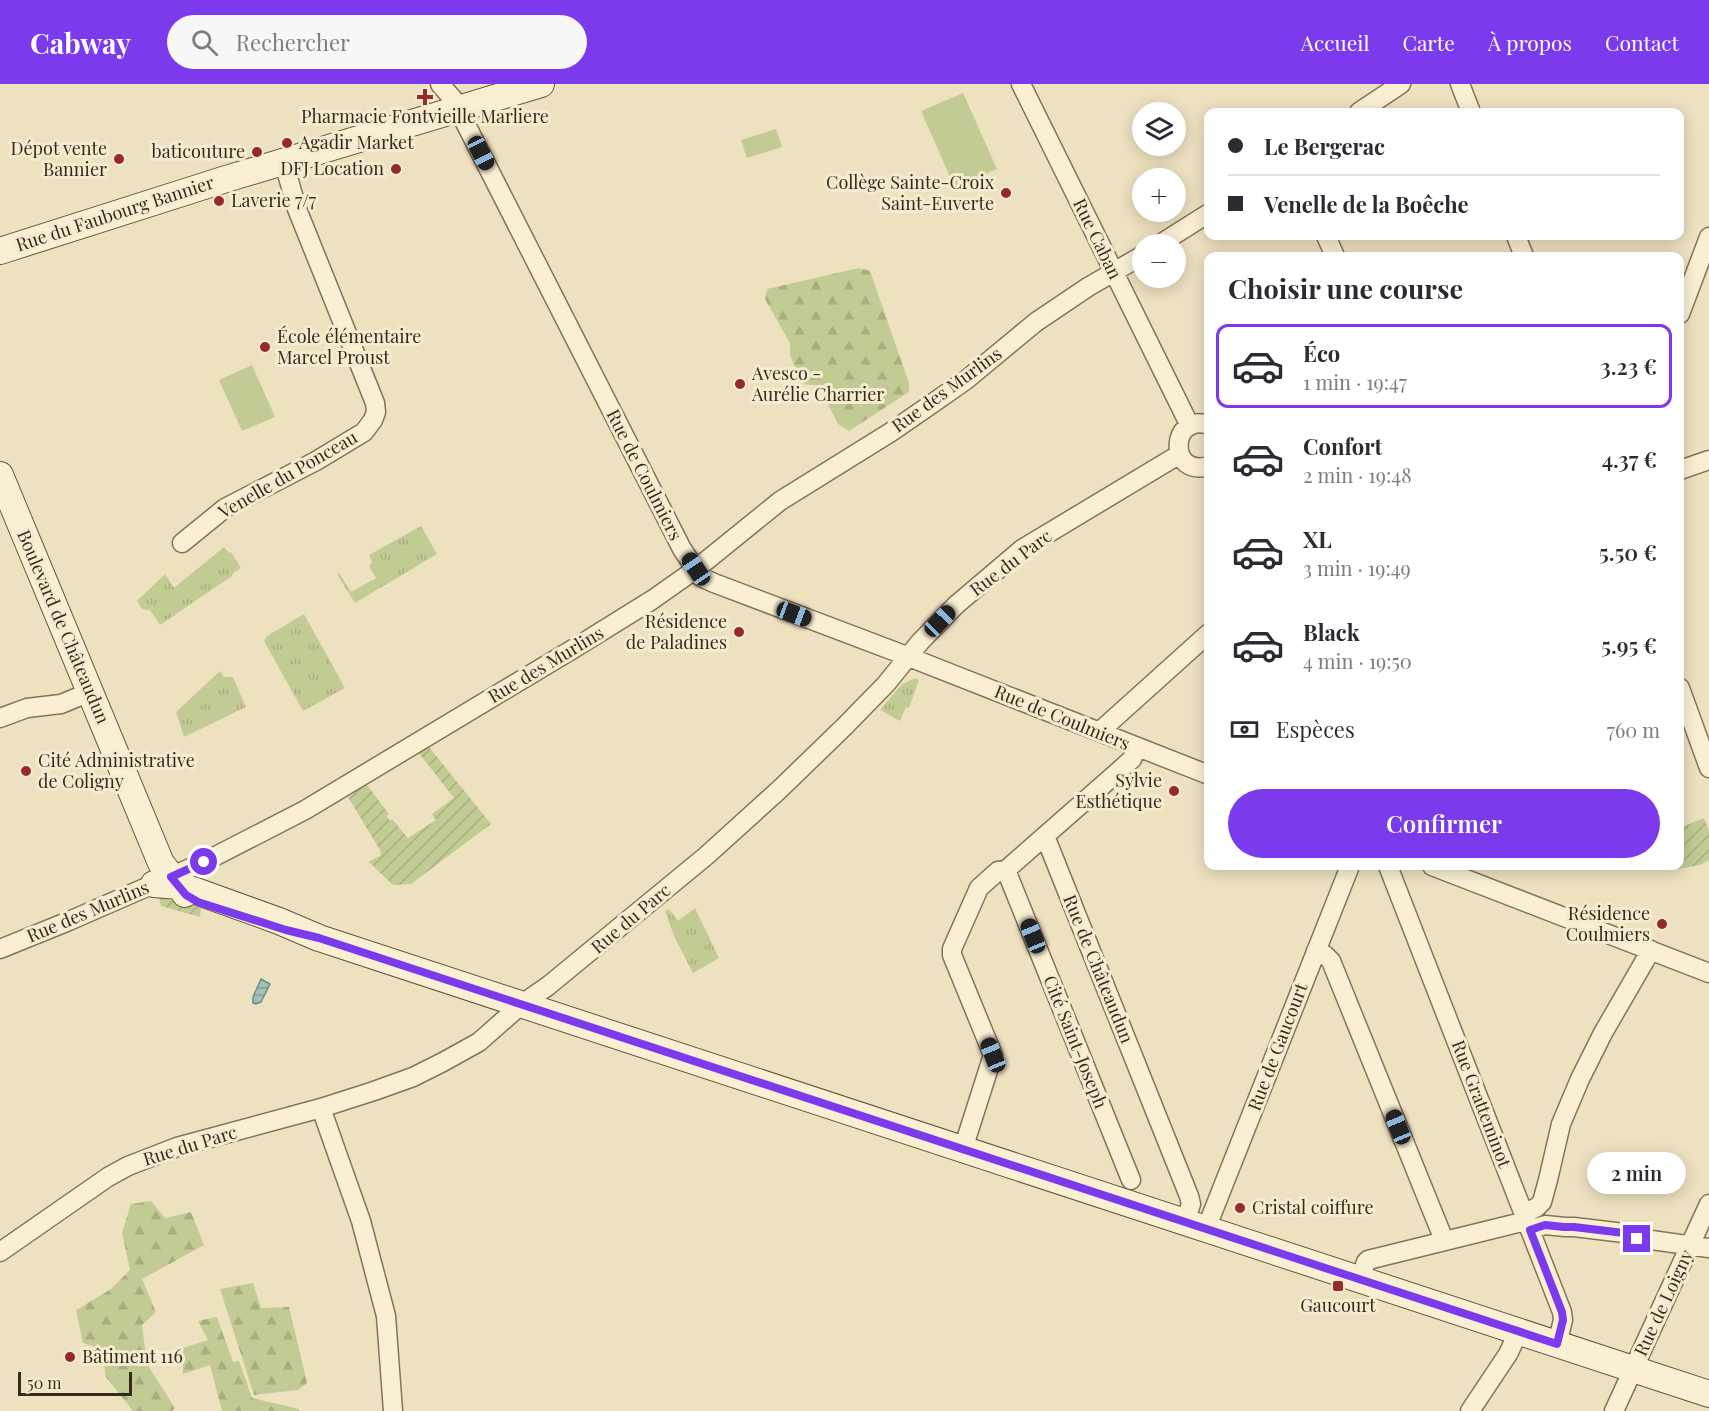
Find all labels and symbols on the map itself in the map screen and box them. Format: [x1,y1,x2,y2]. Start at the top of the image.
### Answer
marker: Pharmacie Fontvieille Marliere [418,90,432,104]
place label: Pharmacie Fontvieille Marliere [301,104,549,128]
place label: Agadir Market [298,130,414,154]
car [465,133,497,173]
place label: Dépot vente Bannier [11,136,107,181]
marker: Agadir Market [280,136,294,150]
place label: baticouture [152,139,245,163]
marker: baticouture [250,145,264,159]
marker: Dépot vente Bannier [112,152,126,166]
place label: DFJ Location [280,156,384,180]
marker: DFJ Location [389,162,403,176]
street label: Rue du Faubourg Bannier [13,170,217,256]
place label: Collège Sainte-Croix Saint-Euverte [826,170,995,215]
marker: Collège Sainte-Croix Saint-Euverte [999,186,1013,200]
place label: Laverie 7/7 [231,188,317,212]
marker: Laverie 7/7 [212,194,226,208]
street label: Rue Caban [1068,194,1128,283]
place label: École élémentaire Marcel Proust [277,324,421,369]
marker: École élémentaire Marcel Proust [258,340,272,354]
street label: Rue des Murlins [887,341,1006,437]
place label: Avesco - Aurélie Charrier [751,361,884,406]
marker: Avesco - Aurélie Charrier [733,377,747,391]
street label: Rue de Coulmiers [602,405,688,544]
street label: Venelle du Ponceau [213,424,362,524]
street label: Rue du Parc [964,523,1056,601]
street label: Boulevard de Châteaudun [12,526,116,727]
car [678,549,714,589]
car [774,599,814,629]
car [921,602,959,640]
place label: Résidence de Paladines [626,609,727,654]
street label: Rue des Murlins [483,620,608,708]
marker: Résidence de Paladines [732,625,746,639]
street label: Rue de Coulmiers [991,679,1134,755]
place label: Cité Administrative de Coligny [38,748,195,793]
marker: Cité Administrative de Coligny [19,764,33,778]
place label: Sylvie Esthétique [1076,768,1162,813]
marker: Sylvie Esthétique [1167,784,1181,798]
route start [190,848,217,875]
street label: Rue des Murlins [23,875,152,948]
street label: Rue du Parc [586,878,675,959]
street label: Rue de Châteaudun [1058,891,1140,1047]
place label: Résidence Coulmiers [1566,901,1650,946]
car [1018,916,1048,956]
marker: Résidence Coulmiers [1655,917,1669,931]
street label: Cité Saint-Joseph [1038,972,1114,1112]
street label: Rue de Gaucourt [1242,979,1313,1114]
car [978,1035,1008,1075]
street label: Rue Gratteminot [1447,1036,1517,1171]
car [1383,1107,1413,1147]
street label: Rue du Parc [140,1119,240,1171]
callout: 2 min [1588,1152,1686,1194]
place label: Cristal coiffure [1252,1195,1374,1219]
marker: Cristal coiffure [1233,1201,1247,1215]
route end [1623,1225,1650,1252]
street label: Rue de Loigny [1628,1246,1698,1360]
marker: Gaucourt [1331,1279,1345,1293]
place label: Gaucourt [1300,1293,1376,1317]
place label: Bâtiment 116 [82,1344,183,1368]
marker: Bâtiment 116 [63,1350,77,1364]
scale bar [18,1369,132,1396]

